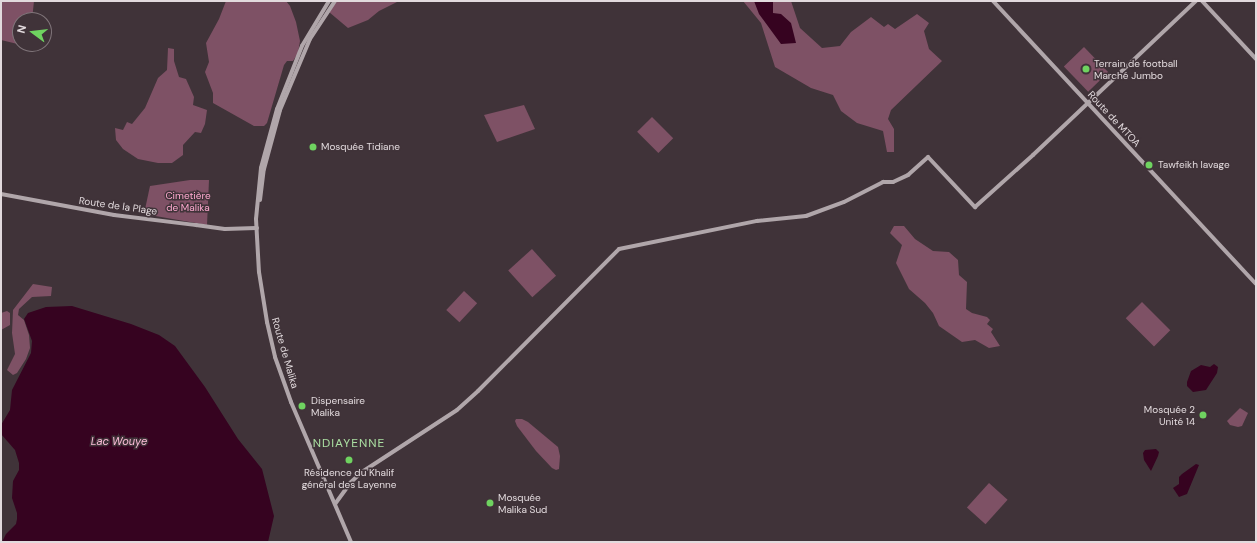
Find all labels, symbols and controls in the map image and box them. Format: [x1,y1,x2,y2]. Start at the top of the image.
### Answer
north arrow [12,12,52,52]
text: N [14,23,29,35]
place label: Terrain de football Marché Jumbo [1094,57,1178,80]
marker: Terrain de football Marché Jumbo [1081,64,1091,74]
street label: Route de MTOA [1085,89,1143,149]
place label: Mosquée Tidiane [321,141,400,153]
marker: Mosquée Tidiane [308,142,318,152]
marker: Tawfeikh lavage [1143,159,1155,171]
place label: Tawfeikh lavage [1158,159,1230,171]
park label: Cimetière de Malika [165,189,211,212]
street label: Route de la Plage [78,195,158,217]
street label: Route de Malika [269,316,301,390]
place label: Dispensaire Malika [311,394,365,418]
marker: Dispensaire Malika [296,400,308,412]
place label: Mosquée 2 Unité 14 [1144,403,1195,426]
marker: Mosquée 2 Unité 14 [1198,410,1208,420]
water label: Lac Wouye [91,434,147,448]
district label: NDIAYENNE [313,437,385,451]
marker: Résidence du Khalif général des Layenne [344,455,354,465]
place label: Résidence du Khalif général des Layenne [302,466,396,490]
place label: Mosquée Malika Sud [498,491,547,514]
marker: Mosquée Malika Sud [485,498,495,508]

